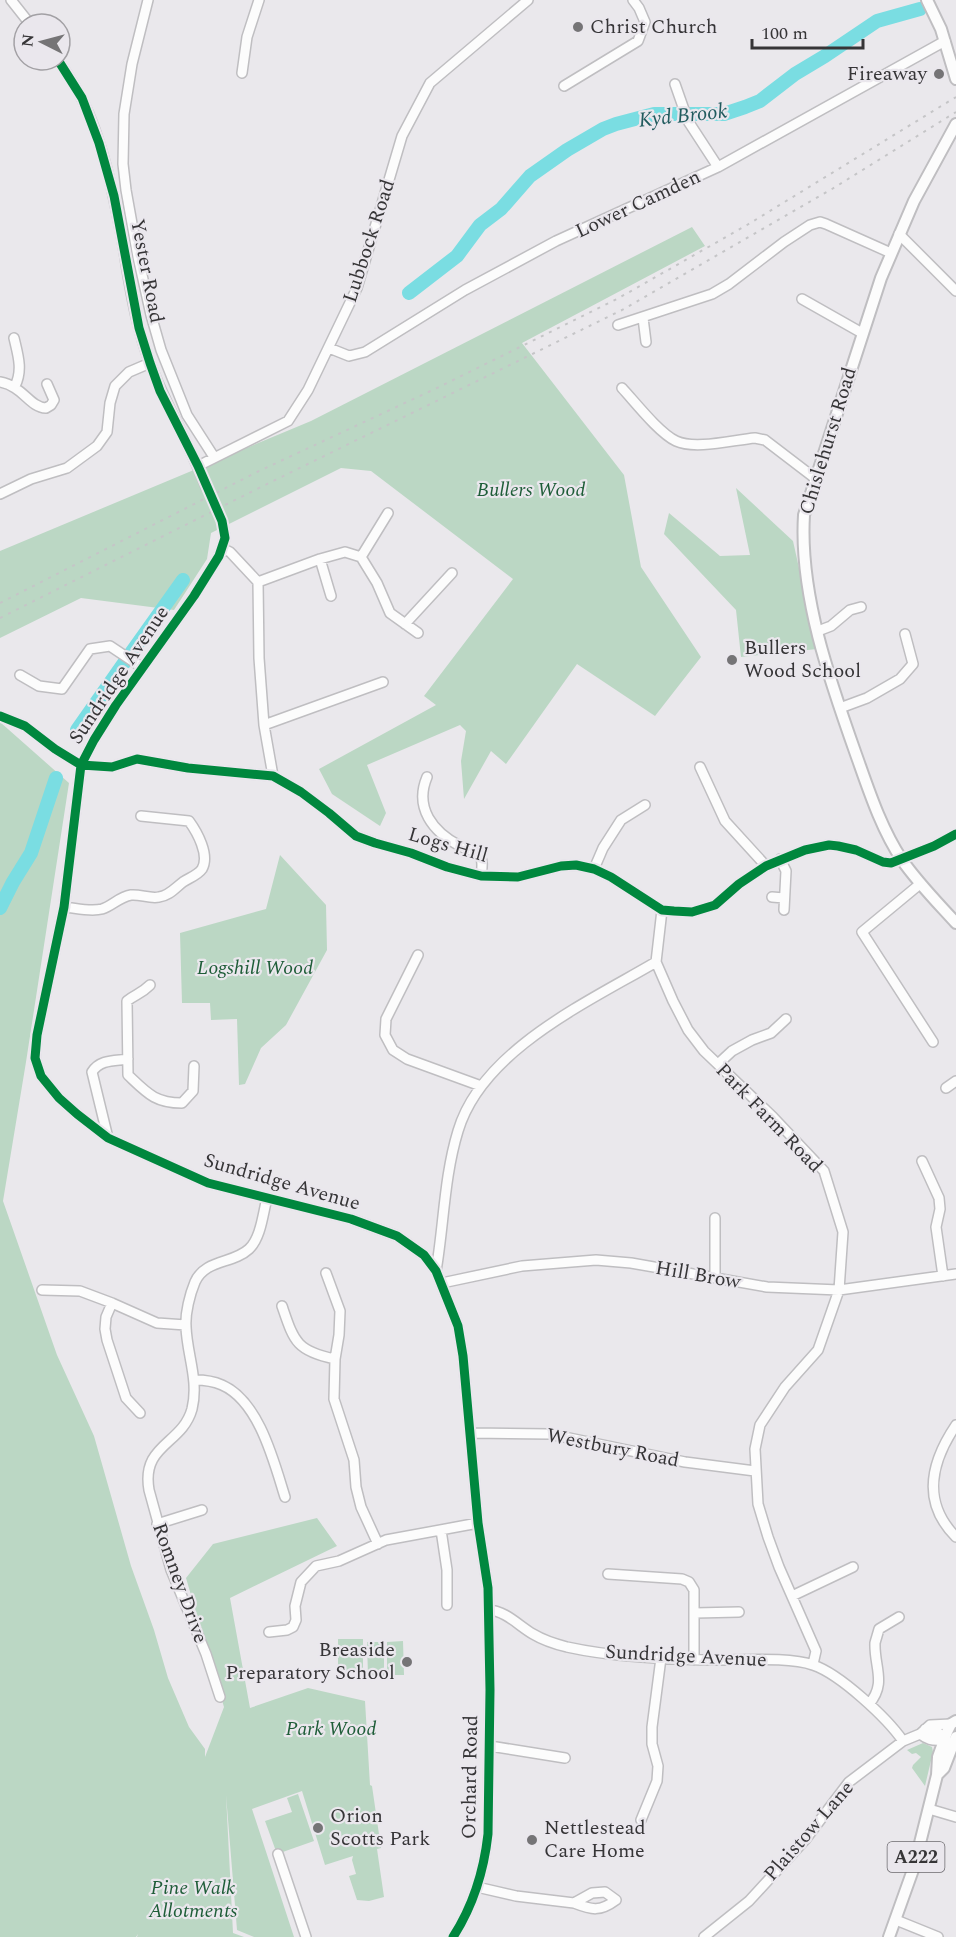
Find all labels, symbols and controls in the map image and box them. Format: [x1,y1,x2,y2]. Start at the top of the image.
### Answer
north arrow [12,12,72,72]
place label: Christ Church [590,12,717,42]
scale bar [752,12,863,50]
marker: Christ Church [571,20,585,34]
text: 100 m [761,20,808,47]
text: N [15,33,41,48]
place label: Fireaway [847,59,928,89]
marker: Fireaway [932,67,946,81]
water label: Kyd Brook [637,95,729,137]
street label: Lower Camden [570,162,706,246]
street label: Lubbock Road [335,176,403,306]
street label: Yester Road [122,216,172,326]
street label: Chislehurst Road [791,363,865,519]
park label: Bullers Wood [476,475,586,505]
street label: Sundridge Avenue [61,600,177,750]
place label: Bullers Wood School [744,633,861,686]
marker: Bullers Wood School [725,653,739,667]
street label: Logs Hill [404,819,492,871]
park label: Logshill Wood [197,953,313,983]
street label: Park Farm Road [708,1056,830,1180]
street label: Sundridge Avenue [200,1145,364,1219]
street label: Hill Brow [653,1253,744,1297]
street label: Westbury Road [544,1420,682,1476]
street label: Romney Drive [144,1519,216,1647]
place label: Breaside Preparatory School [225,1635,395,1688]
street label: Sundridge Avenue [605,1637,767,1675]
marker: Breaside Preparatory School [400,1655,414,1669]
park label: Park Wood [286,1714,376,1744]
street label: Orchard Road [454,1715,486,1839]
street label: Plaistow Lane [757,1774,861,1888]
place label: Orion Scotts Park [330,1801,430,1854]
place label: Nettlestead Care Home [544,1813,646,1866]
marker: Orion Scotts Park [311,1821,325,1835]
marker: Nettlestead Care Home [525,1833,539,1847]
road number: A222 [888,1842,944,1872]
park label: Pine Walk Allotments [148,1873,237,1926]

